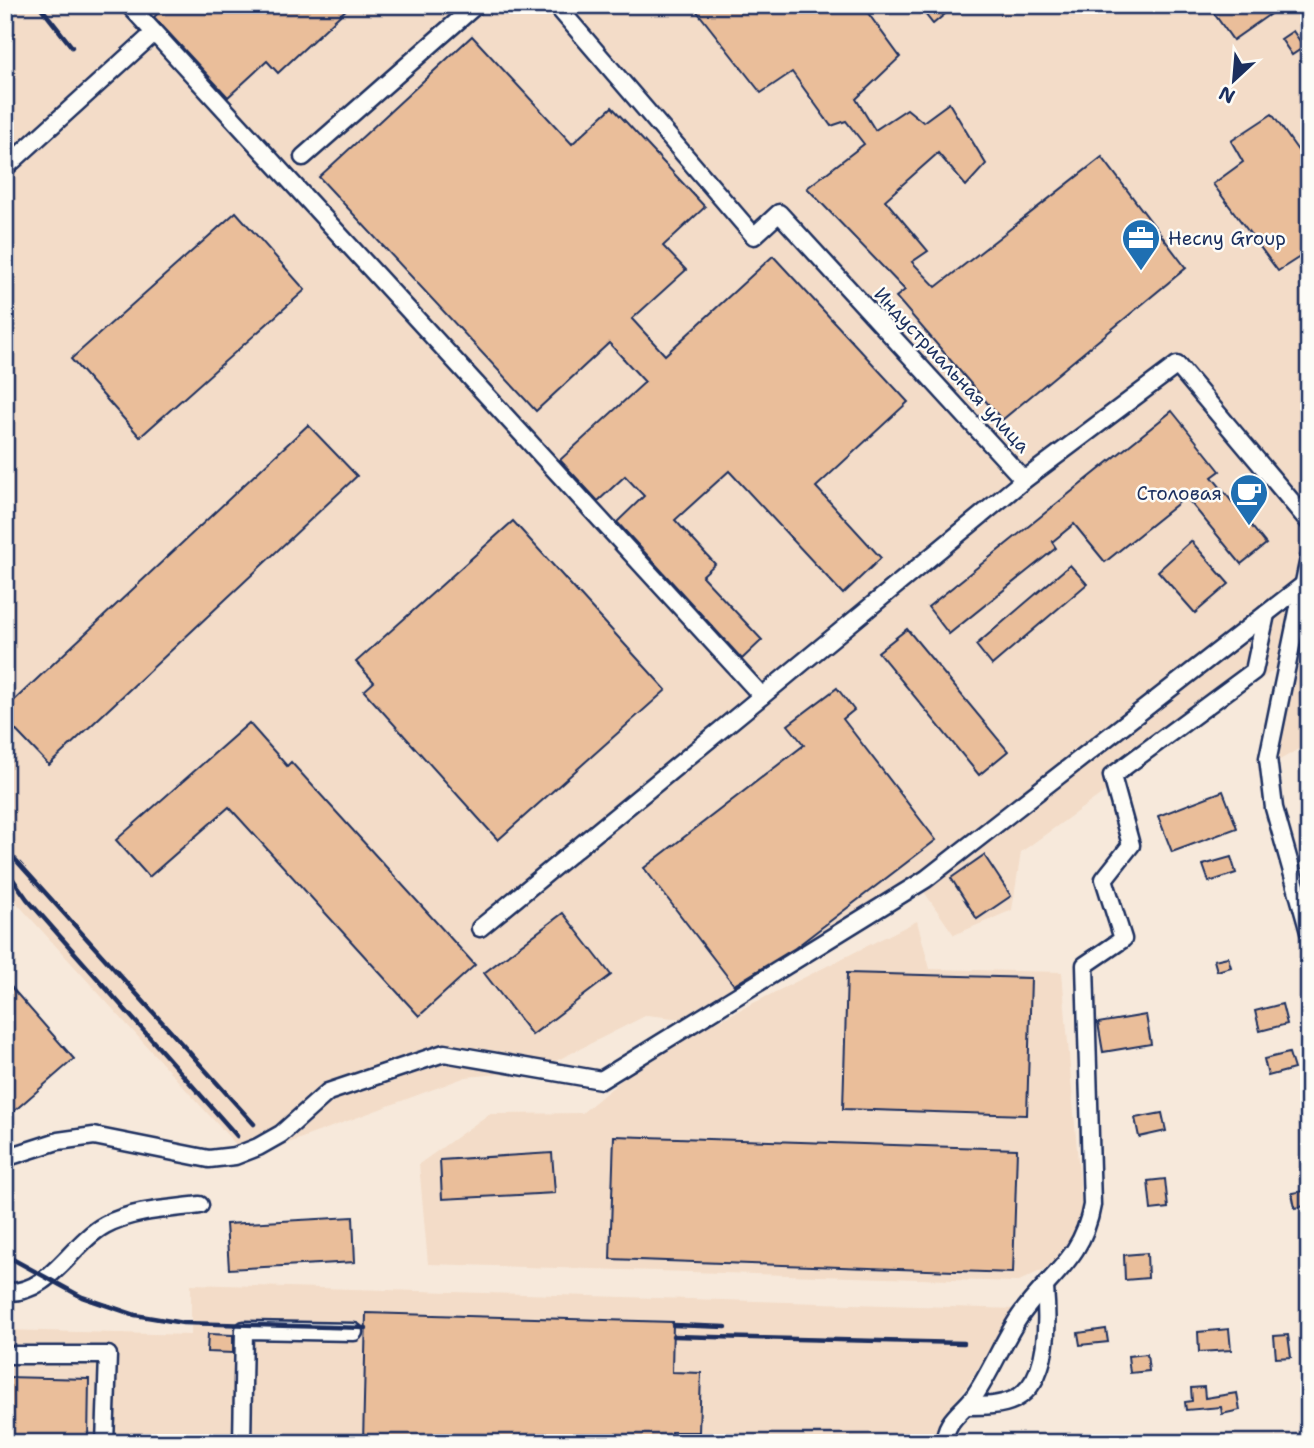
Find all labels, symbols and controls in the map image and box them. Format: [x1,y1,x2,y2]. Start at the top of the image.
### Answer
north arrow [1198,46,1268,116]
text: N [1215,80,1239,109]
office icon: Hecny Group [1120,217,1162,272]
place label: Hecny Group [1168,226,1286,251]
street label: Индустриальная улица [869,282,1036,458]
cafe icon: Столовая [1228,472,1270,527]
place label: Столовая [1137,481,1222,506]

